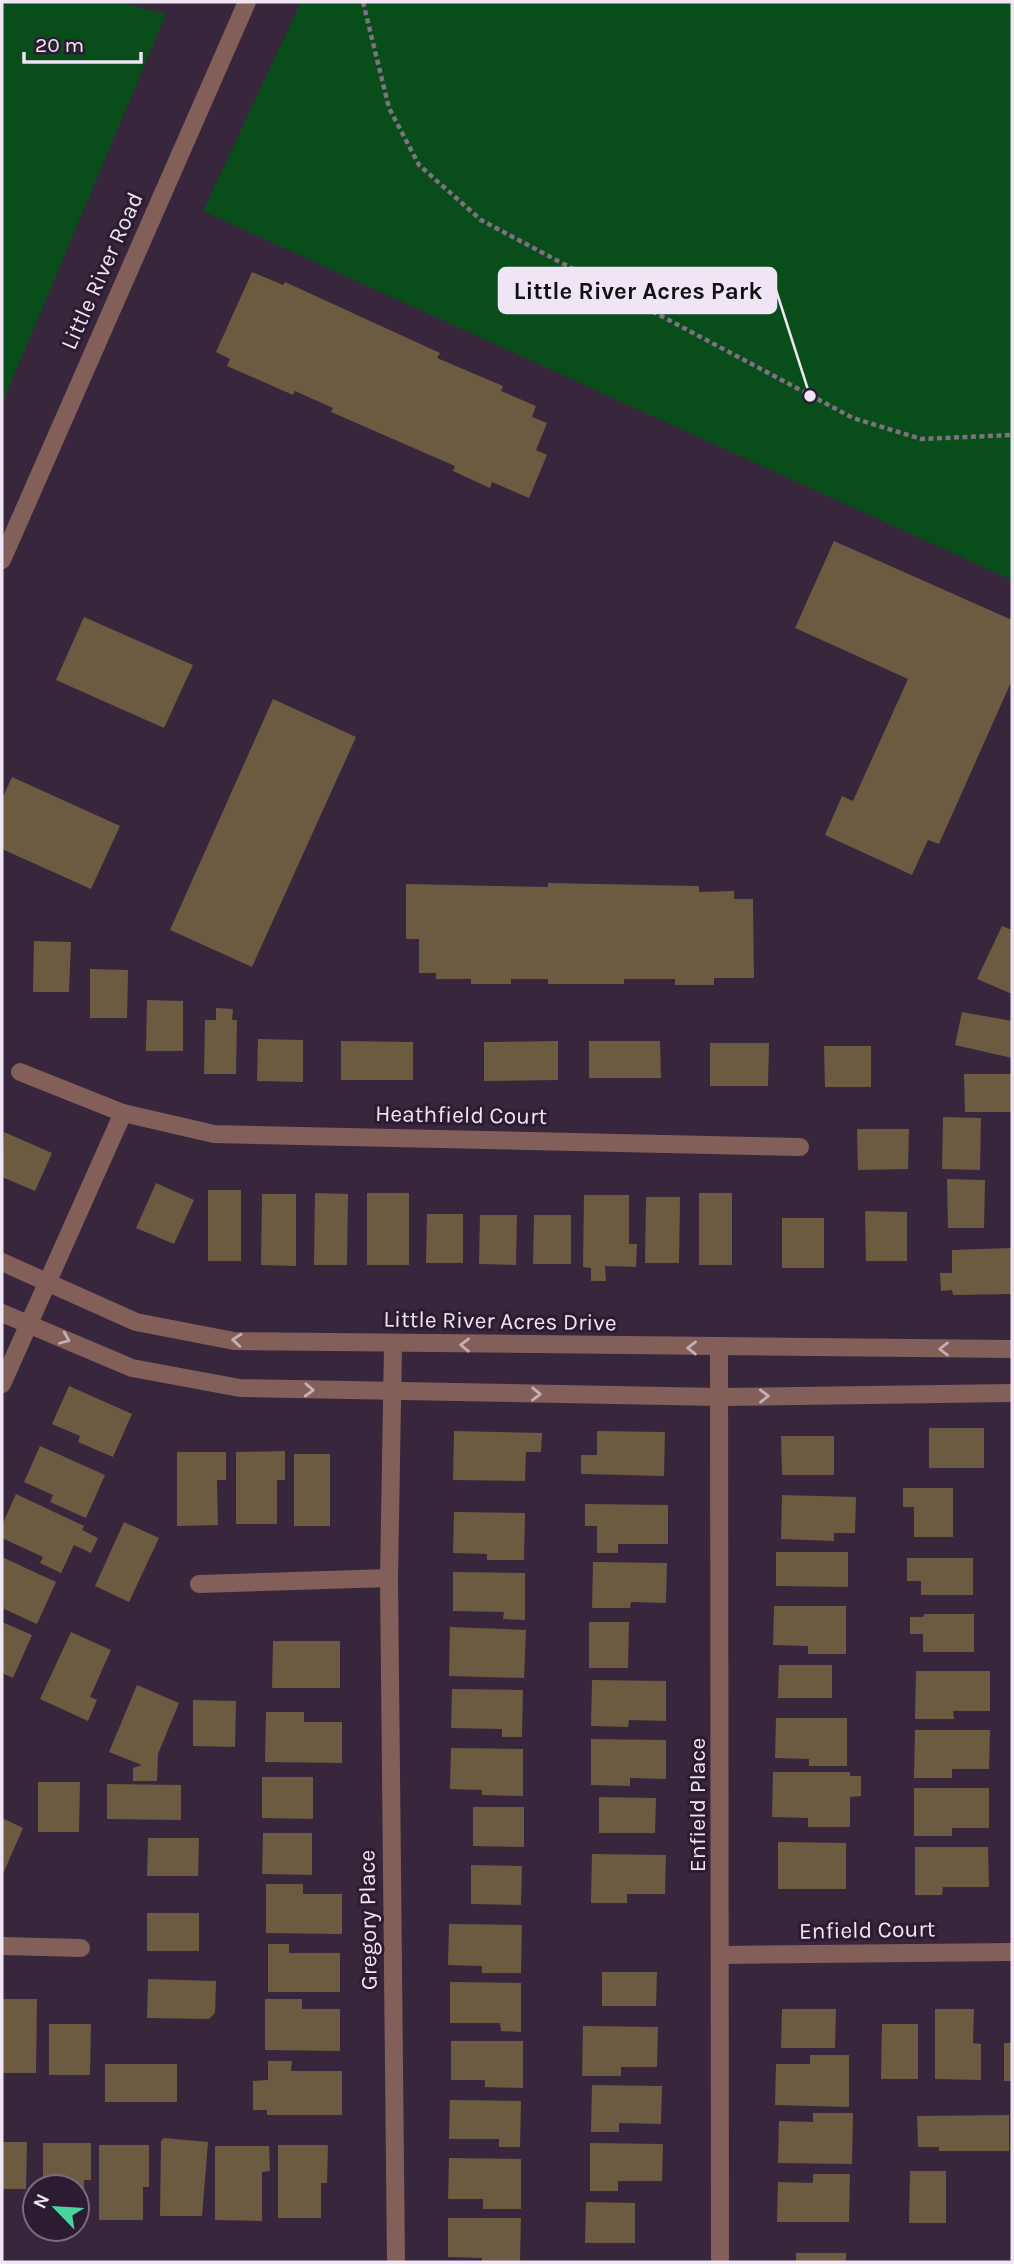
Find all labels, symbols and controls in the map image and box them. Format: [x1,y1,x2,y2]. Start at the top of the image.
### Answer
scale bar [24,21,142,65]
text: 20 m [35,33,84,57]
street label: Little River Road [55,188,149,354]
callout: Little River Acres Park [499,268,776,313]
text: Little River Acres Park [514,277,762,305]
street label: Heathfield Court [375,1100,548,1130]
street label: Little River Acres Drive [383,1305,617,1337]
one-way arrow [58,1331,70,1345]
one-way arrow [231,1333,242,1348]
one-way arrow [459,1338,470,1353]
one-way arrow [686,1340,697,1356]
one-way arrow [938,1341,949,1357]
one-way arrow [304,1382,315,1398]
one-way arrow [531,1387,542,1402]
one-way arrow [759,1389,770,1404]
street label: Enfield Place [684,1738,711,1872]
street label: Gregory Place [353,1850,383,1990]
street label: Enfield Court [799,1915,936,1945]
north arrow [21,2173,91,2243]
text: N [29,2190,54,2212]

